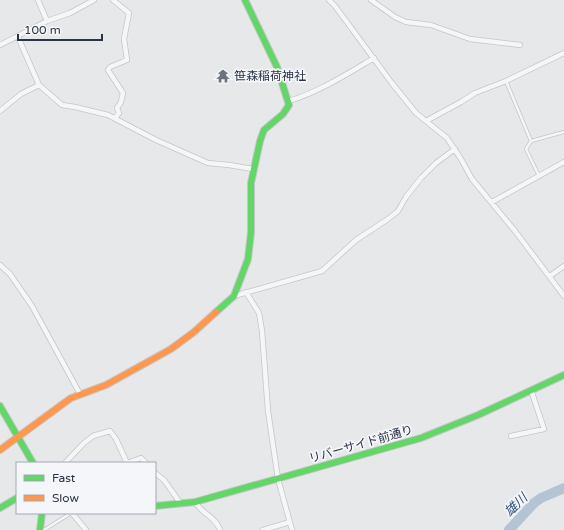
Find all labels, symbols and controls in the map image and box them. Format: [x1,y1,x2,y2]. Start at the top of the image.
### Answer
scale bar [18,16,102,42]
text: 100 m [24,23,61,37]
temple icon: 笹森稲荷神社 [215,68,231,84]
place label: 笹森稲荷神社 [234,69,306,83]
street label: リバーサイド前通り [307,422,415,466]
legend [16,462,156,514]
text: Fast [52,471,76,485]
water label: 雄川 [501,489,532,520]
text: Slow [52,491,79,505]

